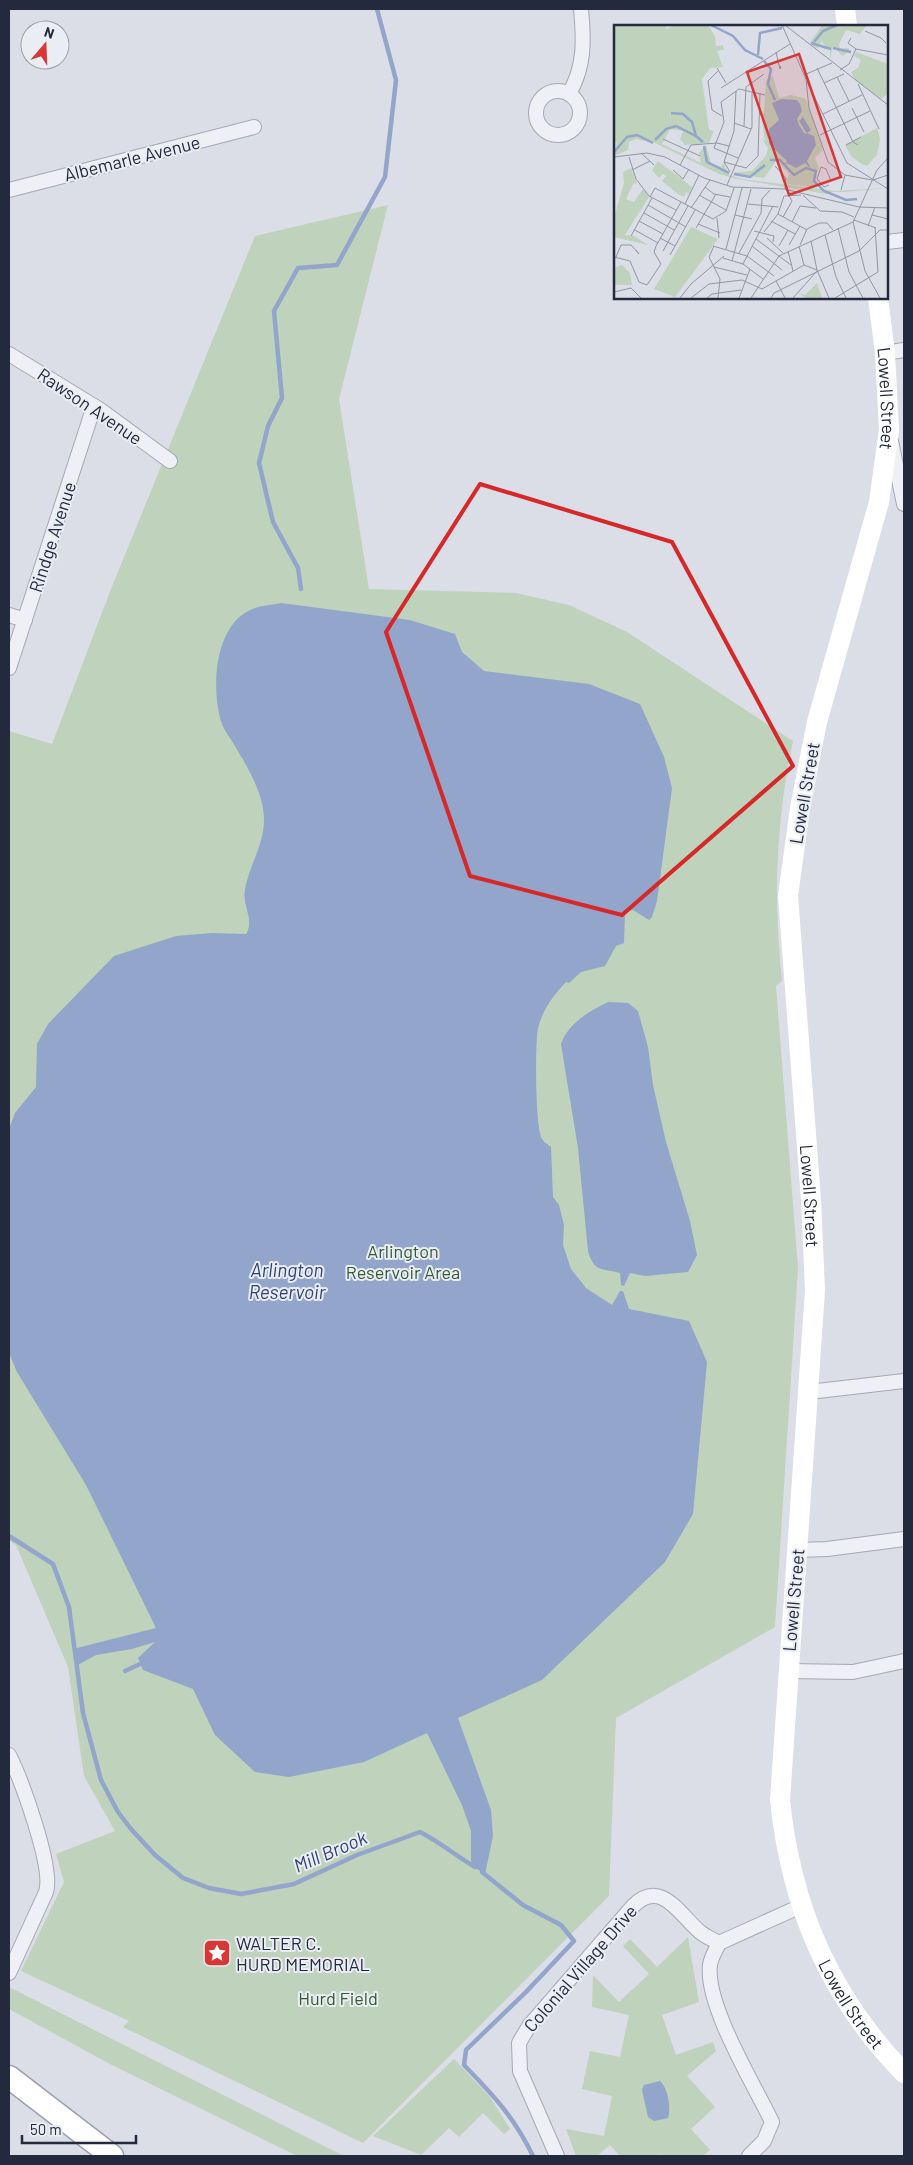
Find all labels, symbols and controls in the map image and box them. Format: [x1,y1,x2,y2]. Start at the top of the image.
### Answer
north arrow [20,20,70,70]
text: N [42,23,57,42]
inset map [614,25,888,299]
street label: Albemarle Avenue [62,130,202,186]
street label: Lowell Street [873,346,900,451]
street label: Rawson Avenue [33,363,147,449]
street label: Rindge Avenue [24,479,80,595]
street label: Lowell Street [784,740,824,846]
street label: Lowell Street [796,1144,824,1248]
park label: Arlington Reservoir Area [346,1240,460,1283]
water label: Arlington Reservoir [249,1258,327,1303]
street label: Lowell Street [778,1548,808,1652]
water label: Mill Brook [290,1825,371,1877]
street label: Colonial Village Drive [519,1900,641,2036]
place label: WALTER C. HURD MEMORIAL [236,1932,370,1975]
place icon: WALTER C. HURD MEMORIAL [202,1938,232,1968]
street label: Lowell Street [814,1955,889,2053]
park label: Hurd Field [298,1987,378,2009]
scale bar [22,2112,136,2144]
text: 50 m [30,2120,62,2138]

